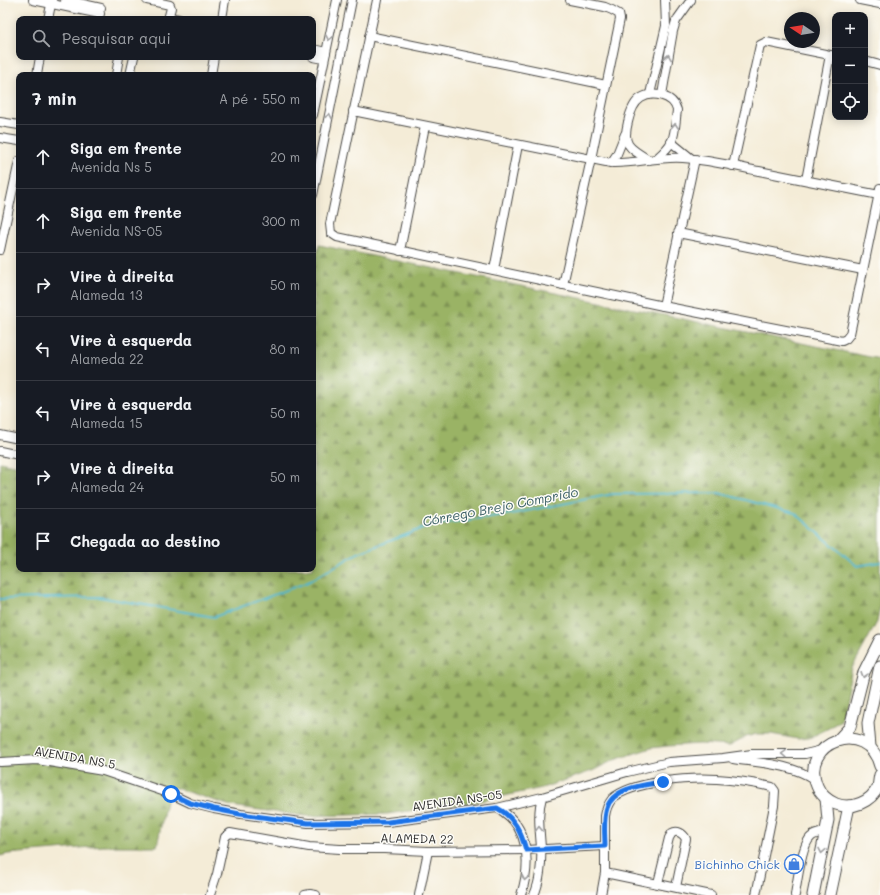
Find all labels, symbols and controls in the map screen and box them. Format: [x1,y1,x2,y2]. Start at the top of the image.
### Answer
north arrow [784,12,820,48]
map controls [832,12,868,120]
button: + [832,12,868,48]
search box [16,16,316,60]
icon: search [30,27,52,49]
text: Pesquisar aqui [62,28,171,48]
one-way arrow [325,35,333,41]
button: − [832,48,868,84]
one-way arrow [663,54,672,60]
button: locate [832,84,868,120]
text: 7 min [32,87,77,109]
text: A pé · 550 m [219,90,300,107]
one-way arrow [324,113,333,119]
one-way arrow [671,123,680,129]
text: Siga em frente [70,138,182,158]
icon: ahead [32,146,54,168]
text: 20 m [270,148,300,165]
text: Avenida Ns 5 [70,158,152,175]
text: Siga em frente [70,202,182,222]
icon: ahead [32,210,54,232]
text: 300 m [262,212,300,229]
text: Avenida NS-05 [70,222,162,239]
text: Vire à direita [70,266,174,286]
icon: right [32,274,54,296]
text: 50 m [270,276,300,293]
text: Alameda 13 [70,286,143,303]
text: Vire à esquerda [70,330,192,350]
icon: left [32,338,54,360]
text: 80 m [270,340,300,357]
text: Alameda 22 [70,350,144,367]
text: Vire à esquerda [70,394,192,414]
icon: left [32,402,54,424]
text: 50 m [270,404,300,421]
text: Alameda 15 [70,414,143,431]
text: Vire à direita [70,458,174,478]
icon: right [32,466,54,488]
text: 50 m [270,468,300,485]
text: Alameda 24 [70,478,144,495]
water label: Córrego Brejo Comprido [421,483,580,529]
icon: arrive [32,530,54,552]
text: Chegada ao destino [70,531,220,551]
one-way arrow [860,672,869,679]
street label: AVENIDA NS 5 [33,742,117,772]
one-way arrow [781,749,787,758]
route end [654,773,672,791]
route start [162,785,180,803]
street label: AVENIDA NS-05 [411,786,503,814]
one-way arrow [535,826,543,832]
street label: ALAMEDA 22 [380,829,454,847]
one-way arrow [819,848,827,854]
shop icon: Bichinho Chick [783,853,805,875]
place label: Bichinho Chick [695,856,780,872]
one-way arrow [522,875,530,881]

